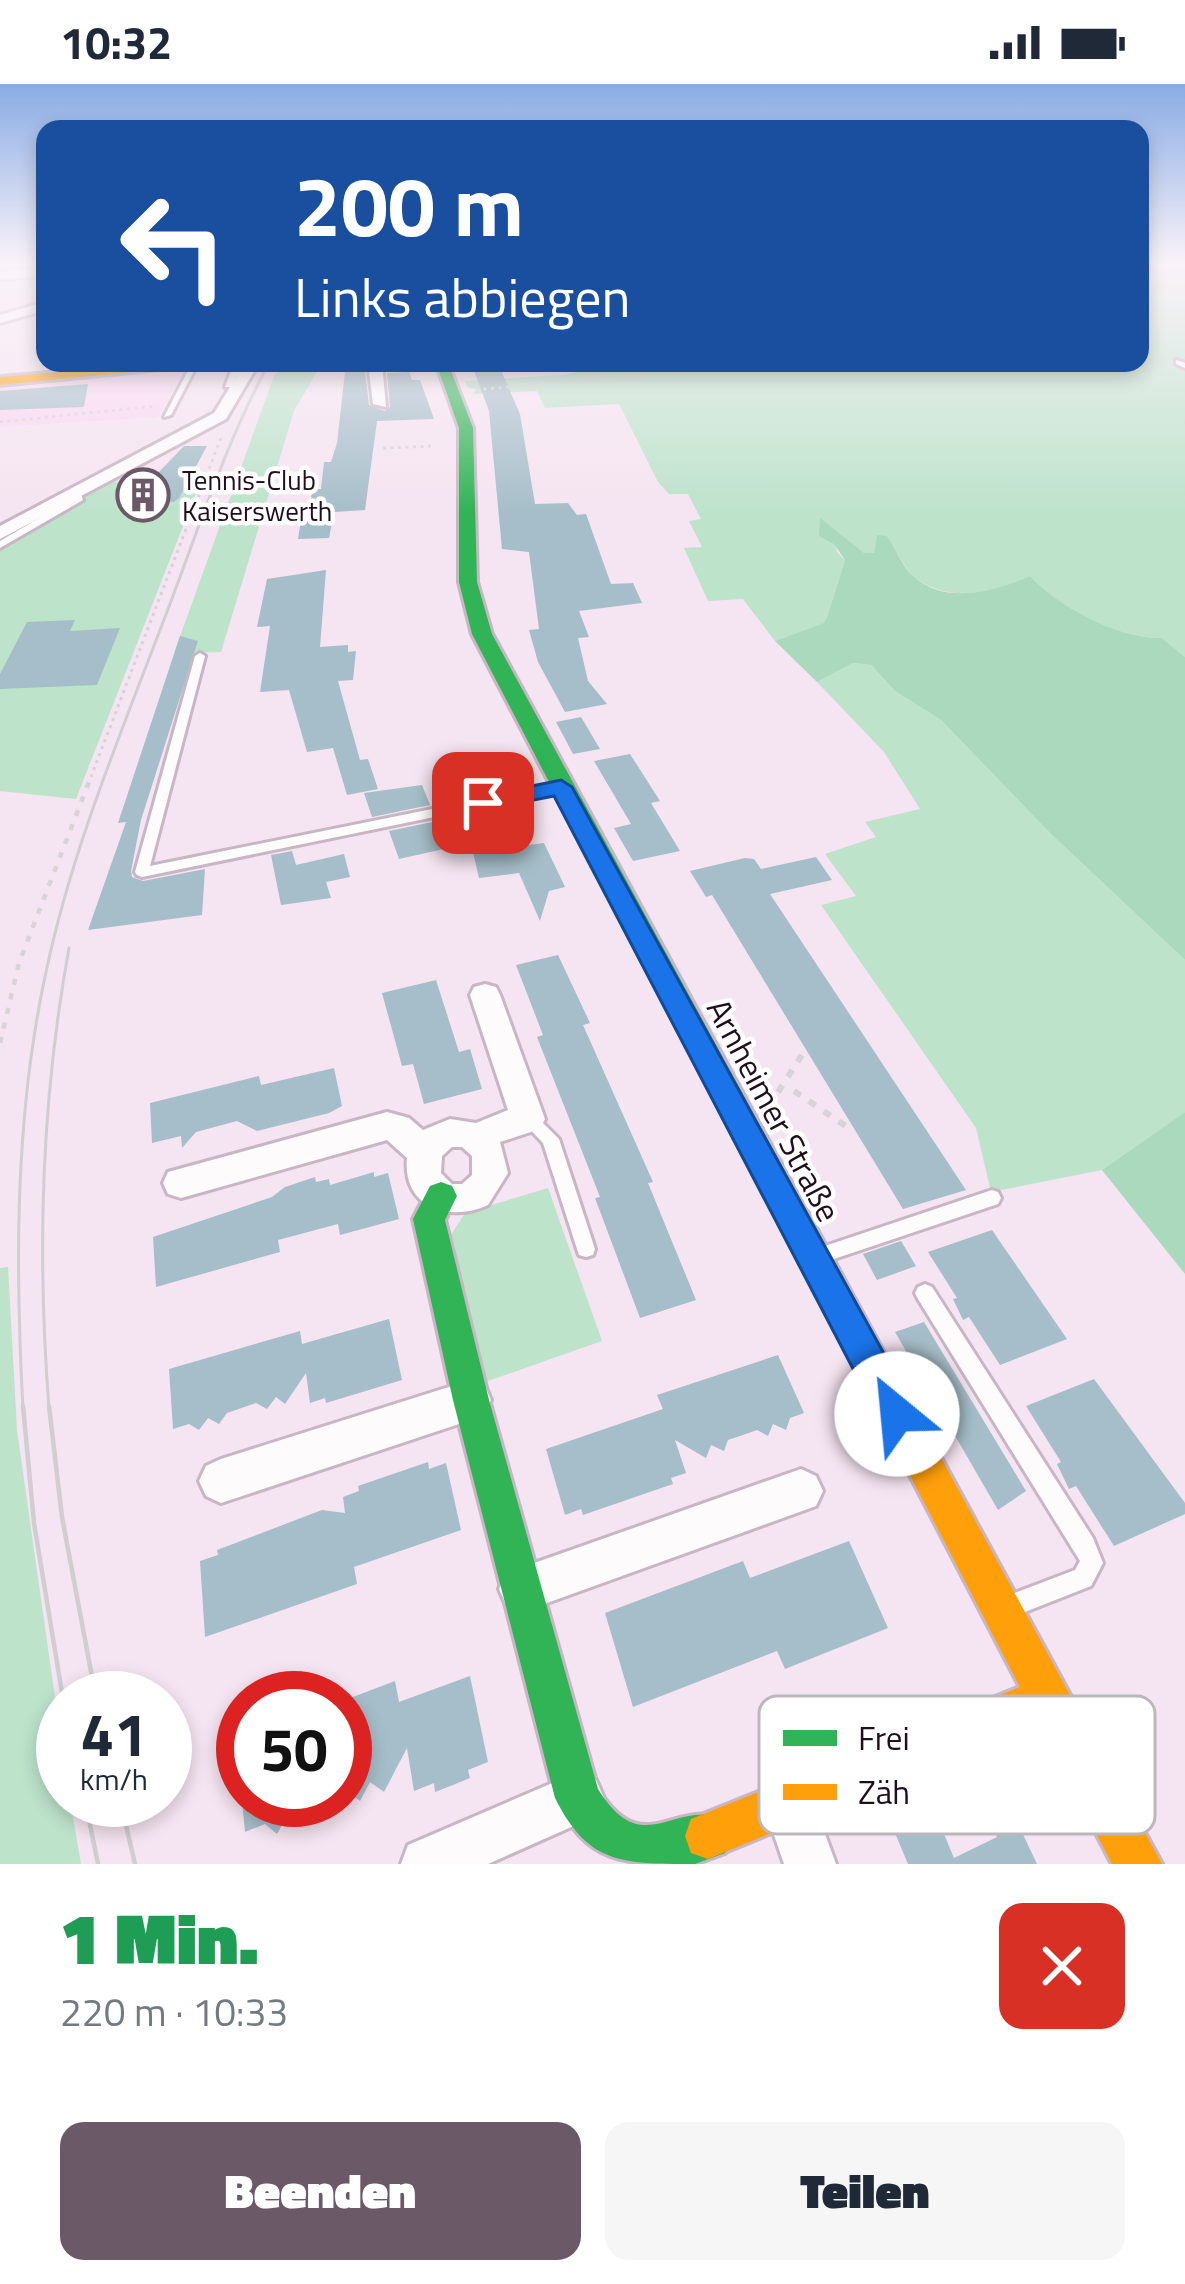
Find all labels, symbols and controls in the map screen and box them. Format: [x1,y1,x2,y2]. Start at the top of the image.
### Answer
text: 10:32 [60,8,172,76]
text: 200 m [294,141,524,269]
icon: left [96,168,252,324]
text: Links abbiegen [294,256,631,338]
place label: Tennis-Club Kaiserswerth [182,459,332,531]
building icon: Tennis-Club Kaiserswerth [115,467,171,523]
pin [432,752,534,854]
icon: arrive [450,770,516,836]
street label: Arnheimer Straße [694,990,854,1230]
position arrow [834,1351,960,1477]
speed limit sign: 50 [216,1671,372,1827]
text: 41 [80,1688,148,1779]
legend [759,1696,1155,1834]
text: Frei [858,1713,910,1763]
text: km/h [80,1756,148,1802]
text: Zäh [858,1767,910,1817]
text: 1 Min. [60,1882,259,1992]
button: close [999,1903,1125,2029]
text: 220 m · 10:33 [60,1982,288,2041]
button: Beenden [60,2122,581,2260]
button: Teilen [605,2122,1125,2260]

